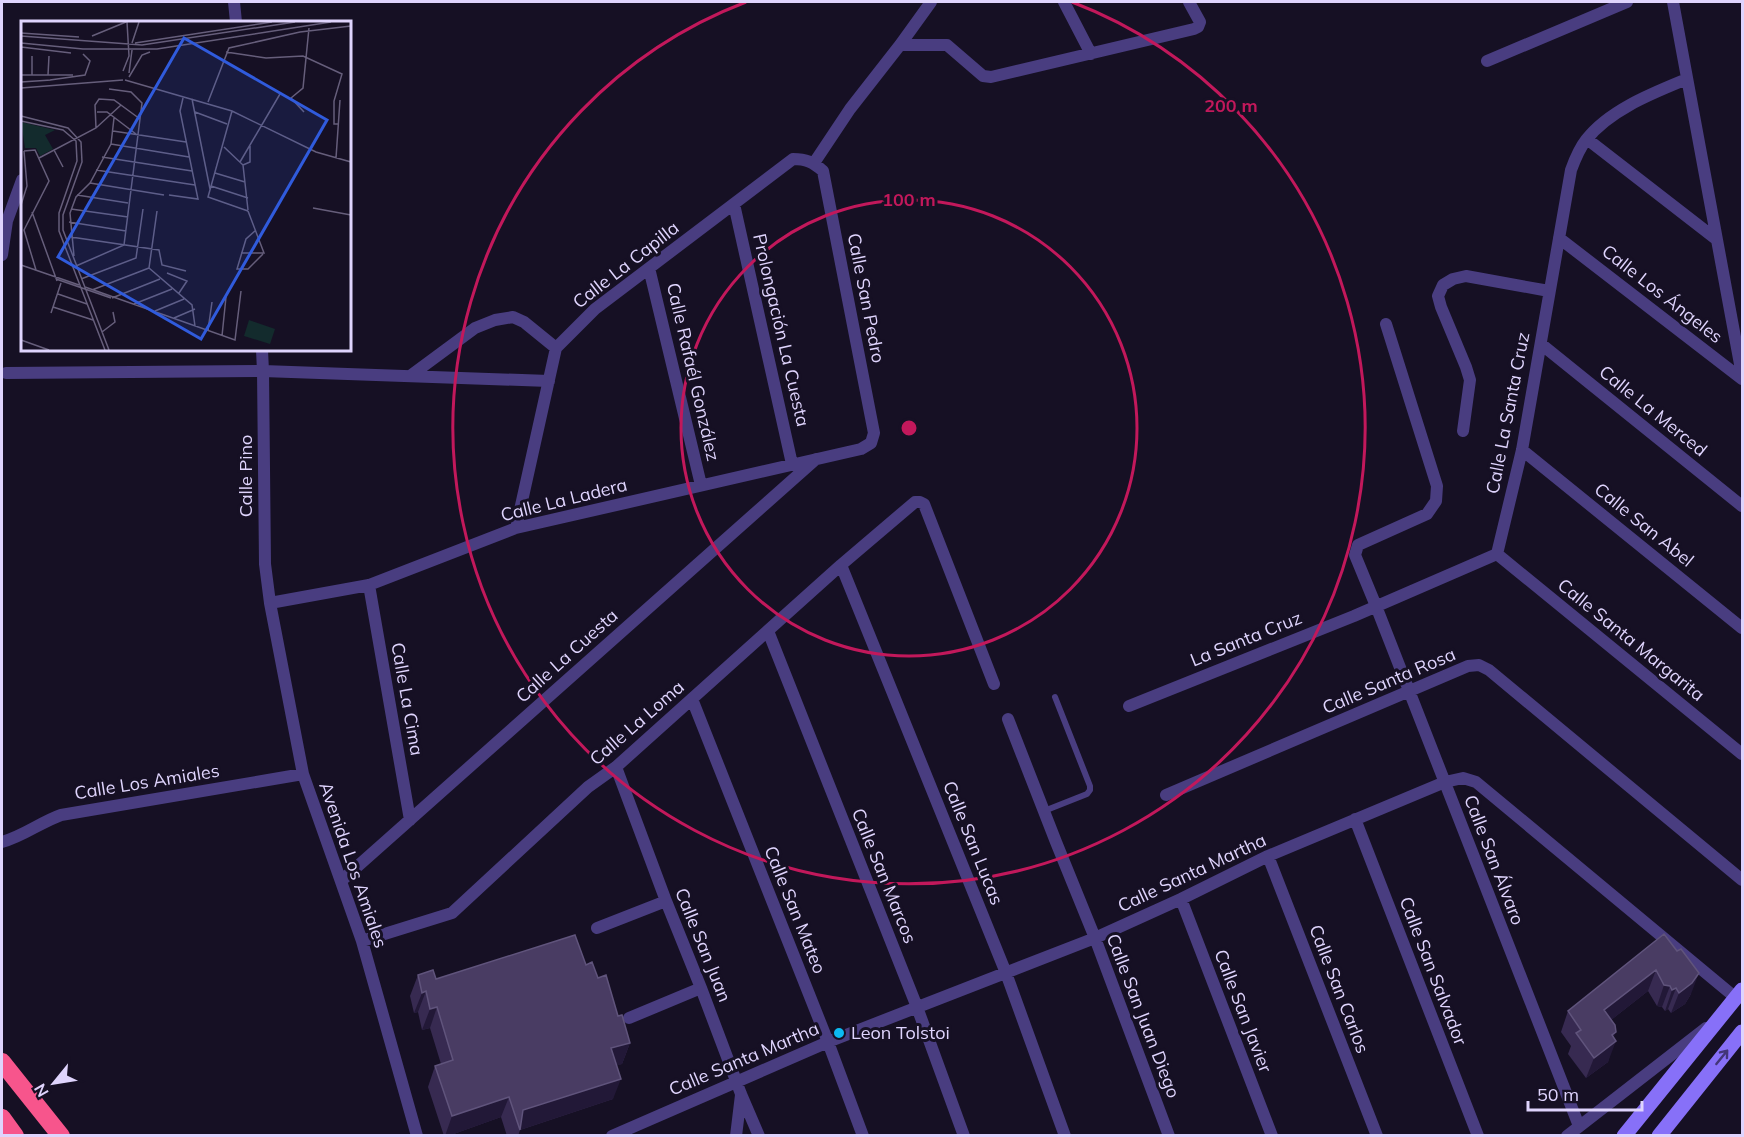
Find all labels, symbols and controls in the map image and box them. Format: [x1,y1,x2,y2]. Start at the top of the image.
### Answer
inset map [21,21,351,351]
text: 200 m [1204,94,1258,117]
text: 100 m [882,188,936,211]
street label: Calle La Capilla [568,216,683,313]
street label: Prolongación La Cuesta [748,231,815,429]
street label: Calle San Pedro [843,231,890,365]
street label: Calle Los Ángeles [1597,239,1727,348]
street label: Calle Rafaél González [662,281,725,463]
street label: Calle La Santa Cruz [1481,330,1534,496]
street label: Calle La Merced [1595,360,1712,461]
centre of rings [899,418,919,438]
street label: Calle Pino [234,435,257,517]
street label: Calle La Ladera [498,473,630,526]
street label: Calle San Abel [1590,478,1699,572]
street label: Calle Santa Margarita [1553,573,1709,706]
street label: Calle La Cuesta [511,604,622,707]
street label: La Santa Cruz [1187,606,1305,671]
street label: Calle La Cima [386,641,429,757]
street label: Calle Santa Rosa [1319,642,1459,719]
street label: Calle La Loma [585,675,689,770]
street label: Calle Los Amiales [73,759,221,804]
street label: Calle San Lucas [938,777,1009,908]
street label: Avenida Los Amiales [314,779,393,951]
street label: Calle San Álvaro [1459,792,1530,928]
street label: Calle San Marcos [847,805,922,947]
street label: Calle Santa Martha [1114,828,1270,917]
street label: Calle San Mateo [759,843,832,977]
street label: Calle San Juan [670,885,737,1005]
street label: Calle San Salvador [1395,893,1473,1049]
street label: Calle San Carlos [1304,921,1375,1056]
street label: Calle San Juan Diego [1102,930,1185,1101]
street label: Calle San Javier [1209,946,1278,1076]
street label: Calle Santa Martha [665,1016,822,1101]
place label: Leon Tolstoi [851,1021,950,1044]
marker: Leon Tolstoi [832,1026,846,1040]
one-way arrow [1716,1049,1729,1065]
north arrow [24,1053,84,1113]
scale bar [1528,1074,1642,1112]
text: N [29,1080,53,1101]
text: 50 m [1537,1083,1579,1106]

